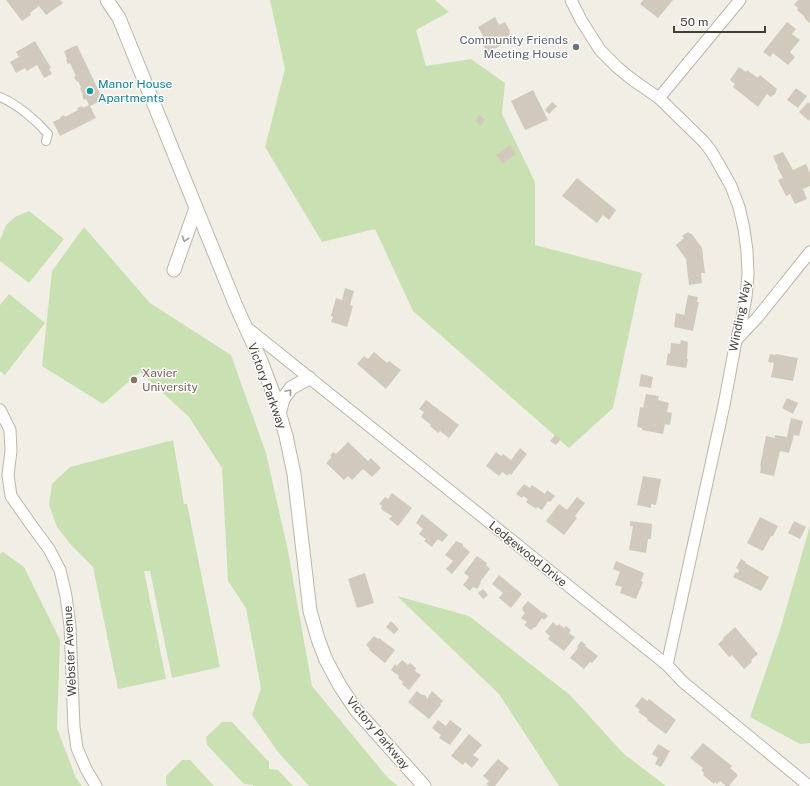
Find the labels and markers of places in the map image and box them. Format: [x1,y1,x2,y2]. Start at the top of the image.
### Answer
place label: Community Friends Meeting House [460,33,568,61]
marker: Community Friends Meeting House [571,42,581,52]
place label: Manor House Apartments [98,77,172,105]
marker: Manor House Apartments [85,86,95,96]
place label: Xavier University [142,366,198,394]
marker: Xavier University [129,375,139,385]

